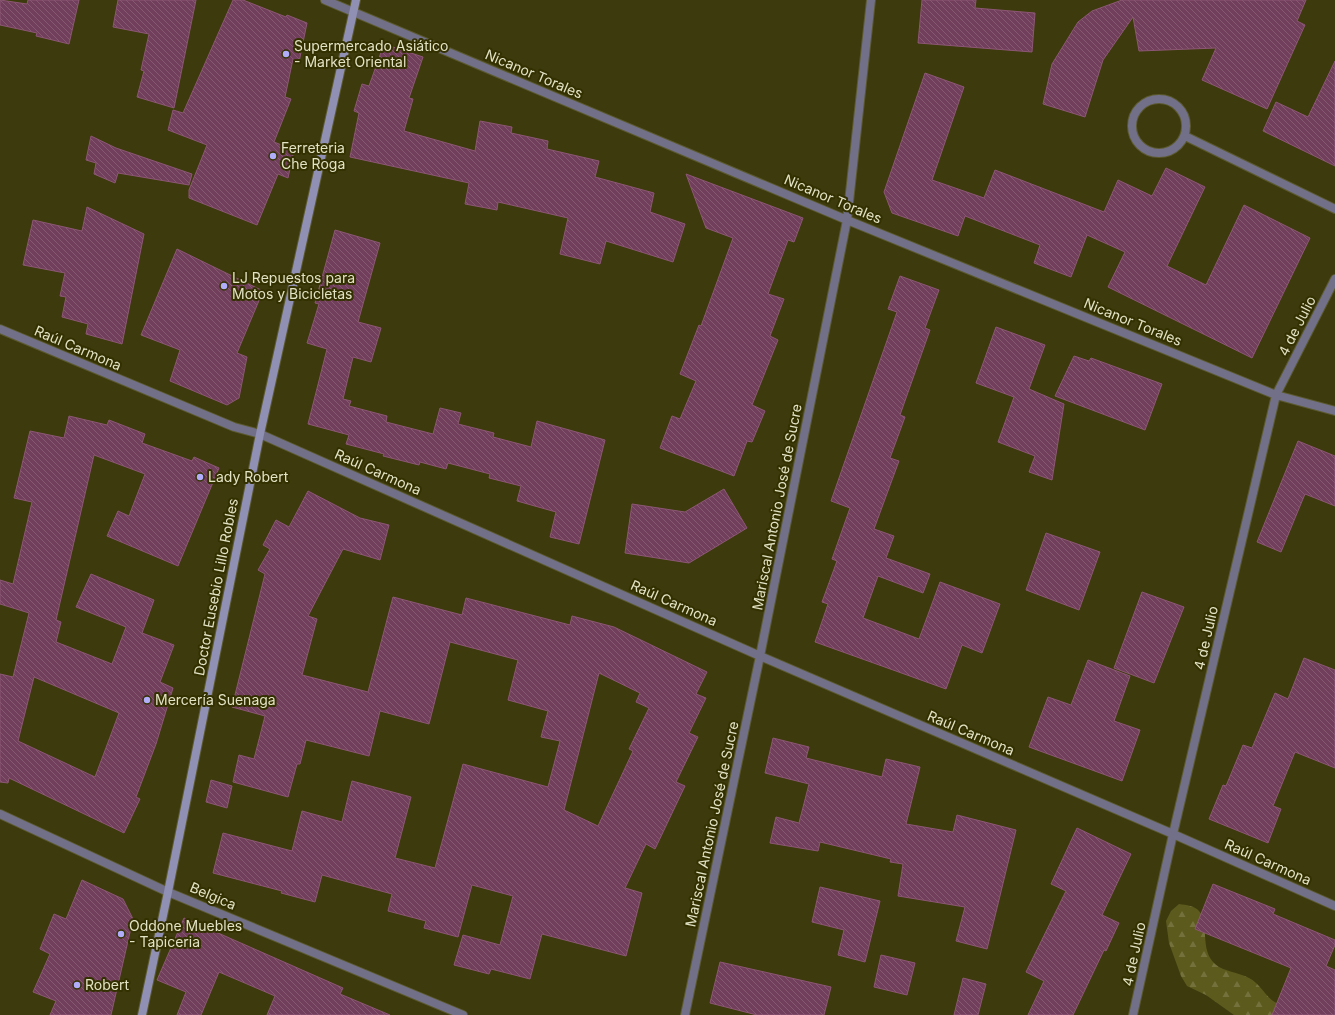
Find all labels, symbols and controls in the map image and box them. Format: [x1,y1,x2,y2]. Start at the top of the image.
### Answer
place label: Supermercado Asiático - Market Oriental [294,37,449,70]
street label: Nicanor Torales [483,45,585,102]
marker: Supermercado Asiático - Market Oriental [281,49,291,59]
place label: Ferreteria Che Roga [281,139,345,172]
marker: Ferreteria Che Roga [268,151,278,161]
street label: Nicanor Torales [782,170,884,227]
place label: LJ Repuestos para Motos y Bicicletas [232,269,355,302]
marker: LJ Repuestos para Motos y Bicicletas [219,281,229,291]
street label: 4 de Julio [1274,293,1319,359]
street label: Nicanor Torales [1082,294,1185,349]
street label: Raúl Carmona [32,322,124,373]
street label: Mariscal Antonio José de Sucre [748,402,805,612]
street label: Raúl Carmona [332,445,424,498]
place label: Lady Robert [208,468,289,485]
marker: Lady Robert [195,472,205,482]
street label: Doctor Eusebio Lillo Robles [190,497,241,677]
street label: Raúl Carmona [628,576,720,629]
street label: 4 de Julio [1190,604,1221,672]
place label: Mercería Suenaga [155,691,276,708]
marker: Mercería Suenaga [142,695,152,705]
street label: Raúl Carmona [925,707,1017,758]
street label: Mariscal Antonio José de Sucre [681,719,742,928]
street label: Raúl Carmona [1222,835,1314,888]
street label: Belgica [187,878,239,913]
place label: Oddone Muebles - Tapiceria [129,917,242,950]
street label: 4 de Julio [1118,920,1149,988]
marker: Oddone Muebles - Tapiceria [116,929,126,939]
place label: Robert [85,976,129,993]
marker: Robert [72,980,82,990]

